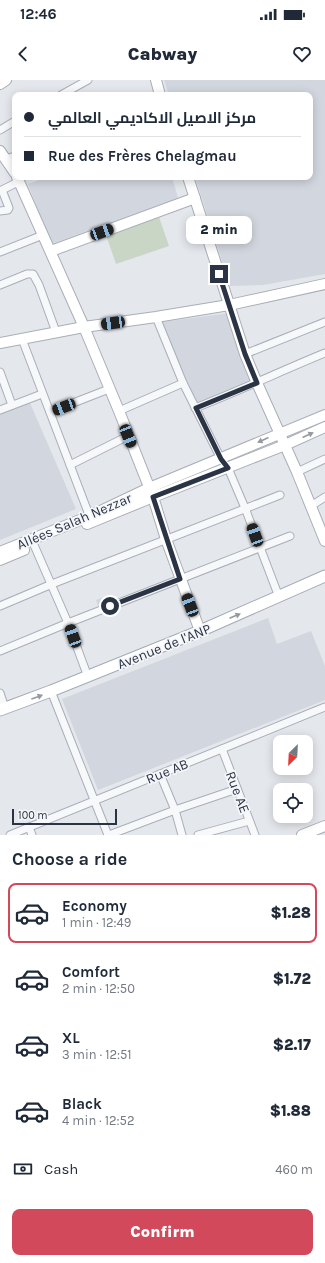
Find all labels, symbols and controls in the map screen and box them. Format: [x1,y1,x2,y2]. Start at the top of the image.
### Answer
text: 12:46 [20,5,57,23]
icon: back [12,43,34,65]
text: Cabway [128,43,197,65]
icon: heart [291,43,313,65]
text: مركز الاصيل الاكاديمي العالمي [48,109,256,127]
text: Rue des Frères Chelagmau [48,147,237,165]
callout: 2 min [186,216,252,244]
car [89,222,115,242]
text: 2 min [200,222,238,237]
route end [210,265,228,283]
car [100,315,126,331]
car [51,397,77,417]
car [118,423,138,449]
one-way arrow [303,431,315,437]
one-way arrow [257,437,269,443]
street label: Allées Salah Nezzar [14,489,135,553]
car [245,522,265,548]
car [180,592,200,618]
route start [101,597,119,615]
one-way arrow [229,613,241,620]
street label: Avenue de l'ANP [115,620,214,673]
car [63,623,83,649]
one-way arrow [31,693,43,699]
north arrow [273,735,313,775]
map controls [273,735,313,823]
street label: Rue AB [143,755,191,788]
street label: Rue AE [222,769,253,816]
button: locate [273,783,313,823]
scale bar [12,807,117,826]
text: 100 m [18,809,48,822]
text: Choose a ride [12,848,127,870]
icon: car [14,895,50,931]
text: Economy [62,897,127,915]
text: $1.28 [271,904,311,922]
text: 1 min · 12:49 [62,915,131,930]
icon: car [14,961,50,997]
text: Comfort [62,963,120,981]
text: $1.72 [273,970,311,988]
text: 2 min · 12:50 [62,981,135,996]
icon: car [14,1027,50,1063]
text: XL [62,1029,80,1047]
text: $2.17 [273,1036,311,1054]
text: 3 min · 12:51 [62,1047,132,1062]
icon: car [14,1093,50,1129]
text: Black [62,1095,102,1113]
text: $1.88 [270,1102,311,1120]
text: 4 min · 12:52 [62,1113,134,1128]
icon: cash [12,1158,34,1180]
text: Cash [44,1160,78,1178]
text: 460 m [275,1162,313,1177]
button: Confirm [12,1209,313,1255]

